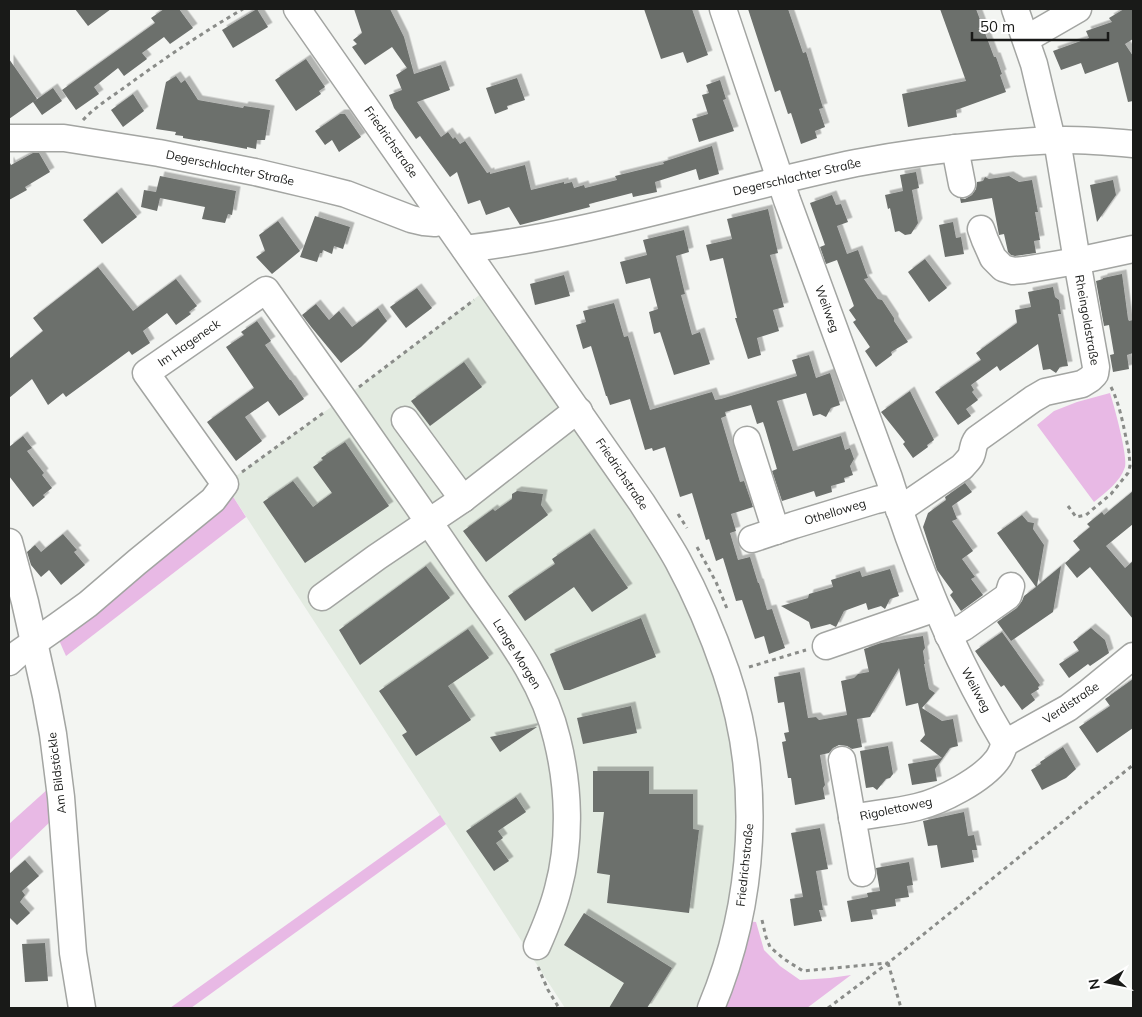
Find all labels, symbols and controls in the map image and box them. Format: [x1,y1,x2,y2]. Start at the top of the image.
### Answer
scale bar [972,10,1108,42]
text: 50 m [980,17,1015,36]
street label: Friedrichstraße [361,103,421,180]
street label: Degerschlachter Straße [164,147,296,188]
street label: Degerschlachter Straße [731,154,862,199]
street label: Rheingoldstraße [1072,273,1103,366]
street label: Weilweg [812,283,843,334]
street label: Im Hageneck [155,315,223,370]
street label: Friedrichstraße [593,435,652,513]
street label: Othelloweg [802,495,867,528]
street label: Lange Morgen [490,616,545,692]
street label: Weilweg [958,665,995,715]
street label: Verdistraße [1040,678,1102,727]
street label: Am Bildstöckle [44,731,69,815]
street label: Rigolettoweg [858,794,933,824]
street label: Friedrichstraße [733,823,756,907]
north arrow [1082,957,1132,1007]
text: N [1084,977,1104,991]

